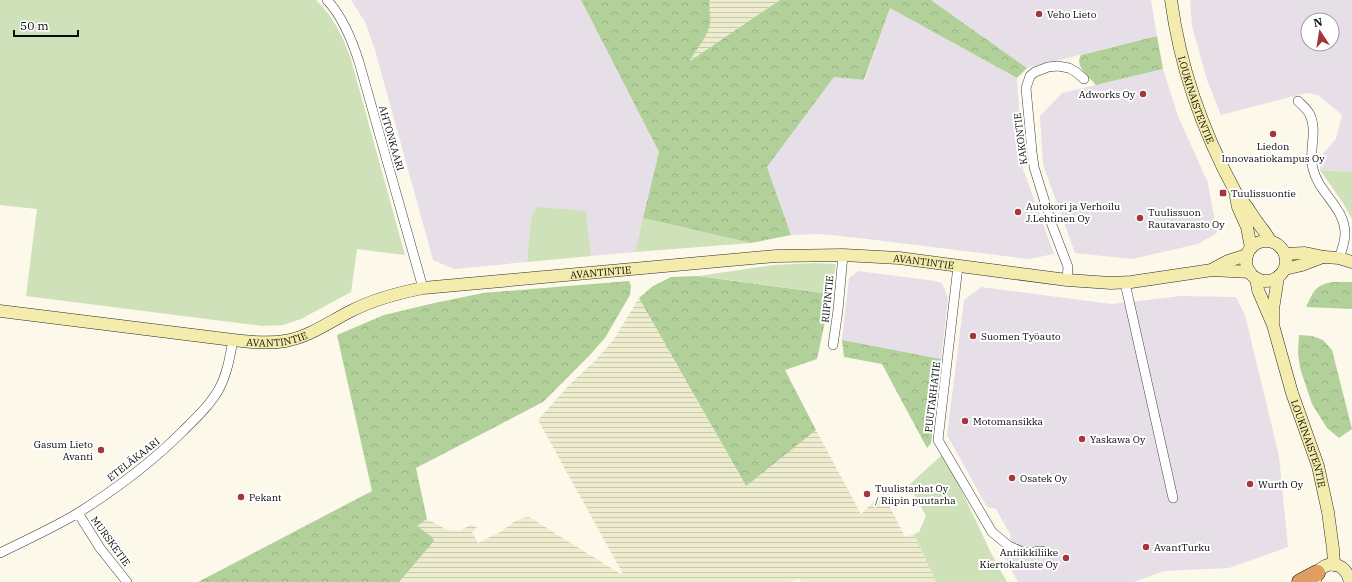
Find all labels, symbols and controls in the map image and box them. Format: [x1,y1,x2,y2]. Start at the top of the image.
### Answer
place label: Veho Lieto [1047,8,1097,21]
marker: Veho Lieto [1034,9,1044,19]
scale bar [14,12,78,38]
north arrow [1300,12,1340,52]
text: N [1312,14,1324,30]
text: 50 m [20,18,49,33]
street label: LOUKINAISTENTIE [1175,55,1217,146]
place label: Adworks Oy [1079,88,1136,101]
marker: Adworks Oy [1138,89,1148,99]
street label: AHTONKAARI [376,104,407,172]
street label: KAKONTIE [1011,112,1030,166]
marker: Liedon Innovaatiokampus Oy [1268,129,1278,139]
place label: Liedon Innovaatiokampus Oy [1221,140,1325,165]
place label: Tuulissuontie [1231,187,1296,200]
marker: Tuulissuontie [1218,188,1228,198]
place label: Autokori ja Verhoilu J.Lehtinen Oy [1026,200,1120,225]
place label: Tuulissuon Rautavarasto Oy [1148,206,1225,231]
marker: Autokori ja Verhoilu J.Lehtinen Oy [1013,207,1023,217]
marker: Tuulissuon Rautavarasto Oy [1135,213,1145,223]
street label: AVANTINTIE [893,252,955,272]
street label: AVANTINTIE [570,263,632,282]
street label: RIIPINTIE [819,275,836,323]
street label: AVANTINTIE [246,329,309,350]
place label: Suomen Työauto [981,330,1061,343]
marker: Suomen Työauto [968,331,978,341]
street label: PUUTARHATIE [922,361,943,433]
street label: LOUKINAISTENTIE [1288,398,1328,489]
place label: Motomansikka [973,415,1044,428]
marker: Motomansikka [960,416,970,426]
place label: Yaskawa Oy [1090,433,1146,446]
marker: Yaskawa Oy [1077,434,1087,444]
street label: ETELÄKAARI [104,435,162,484]
place label: Gasum Lieto Avanti [34,438,93,463]
marker: Gasum Lieto Avanti [96,445,106,455]
place label: Osatek Oy [1020,472,1068,485]
marker: Osatek Oy [1007,473,1017,483]
place label: Wurth Oy [1258,478,1304,491]
marker: Wurth Oy [1245,479,1255,489]
place label: Tuulistarhat Oy / Riipin puutarha [875,482,956,507]
marker: Tuulistarhat Oy / Riipin puutarha [862,489,872,499]
place label: Pekant [249,491,282,504]
marker: Pekant [236,492,246,502]
street label: MURSKETIE [88,514,133,569]
place label: AvantTurku [1154,541,1210,554]
marker: AvantTurku [1141,542,1151,552]
place label: Antiikkiliike Kiertokaluste Oy [980,546,1059,571]
marker: Antiikkiliike Kiertokaluste Oy [1061,553,1071,563]

